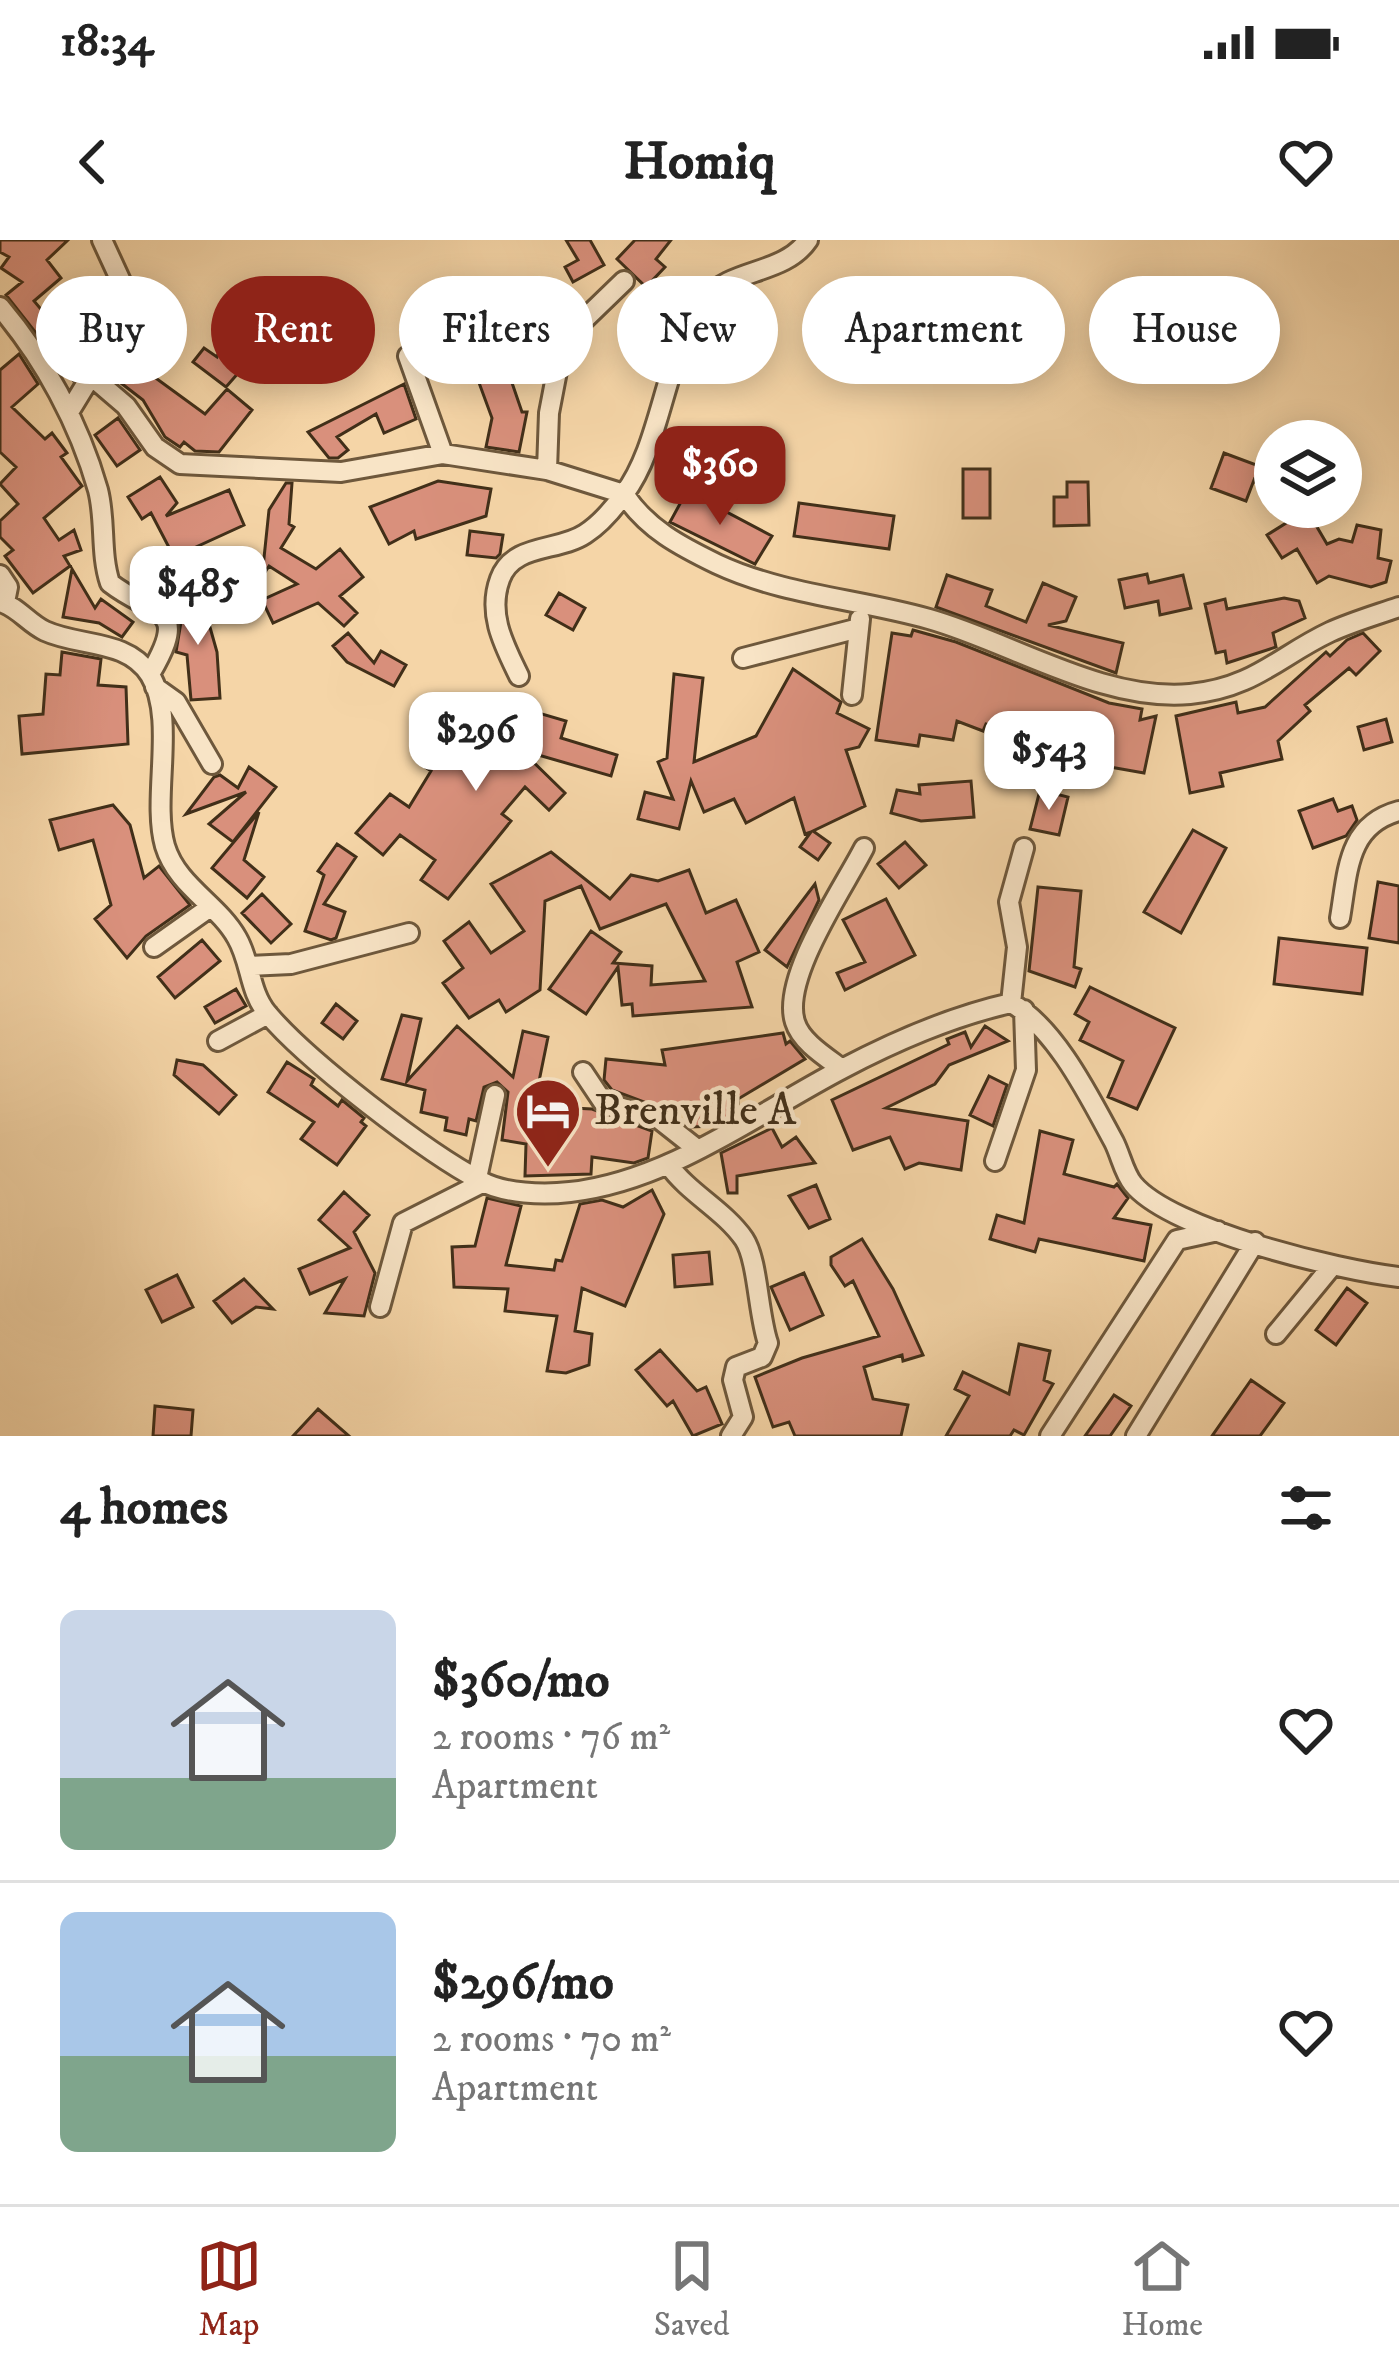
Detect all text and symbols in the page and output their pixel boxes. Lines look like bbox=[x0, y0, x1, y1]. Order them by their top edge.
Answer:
text: 18:34 bbox=[60, 14, 153, 70]
icon: back bbox=[60, 129, 126, 195]
text: Homiq bbox=[624, 129, 775, 196]
icon: heart bbox=[1273, 129, 1339, 195]
chip: Buy bbox=[36, 276, 187, 384]
chip: Rent bbox=[211, 276, 375, 384]
chip: Filters bbox=[399, 276, 593, 384]
chip: New bbox=[617, 276, 778, 384]
chip: Apartment bbox=[802, 276, 1065, 384]
chip: House bbox=[1089, 276, 1280, 384]
map controls bbox=[1254, 420, 1362, 528]
button: layers bbox=[1254, 420, 1362, 528]
pin: $360 bbox=[649, 426, 791, 528]
text: $360 bbox=[681, 440, 759, 489]
pin: $485 bbox=[127, 546, 269, 648]
text: $485 bbox=[157, 560, 239, 609]
pin: $296 bbox=[405, 692, 547, 794]
text: $296 bbox=[436, 706, 516, 755]
pin: $543 bbox=[978, 711, 1120, 813]
text: $543 bbox=[1011, 725, 1087, 774]
hotel icon: Brenville A bbox=[513, 1076, 583, 1170]
place label: Brenville A bbox=[594, 1083, 796, 1139]
icon: filters bbox=[1273, 1475, 1339, 1541]
text: 4 homes bbox=[60, 1476, 228, 1540]
text: $360/mo bbox=[432, 1649, 610, 1713]
icon: home bbox=[156, 1658, 300, 1802]
icon: heart bbox=[1273, 1697, 1339, 1763]
text: 2 rooms · 76 m² bbox=[432, 1713, 670, 1762]
text: Apartment bbox=[432, 1762, 598, 1811]
text: $296/mo bbox=[432, 1951, 614, 2015]
icon: home bbox=[156, 1960, 300, 2104]
icon: heart bbox=[1273, 1999, 1339, 2065]
text: 2 rooms · 70 m² bbox=[432, 2015, 671, 2064]
text: Apartment bbox=[432, 2064, 598, 2113]
tab: Map bbox=[196, 2233, 262, 2346]
tab: Saved bbox=[654, 2233, 730, 2346]
tab: Home bbox=[1121, 2233, 1203, 2346]

